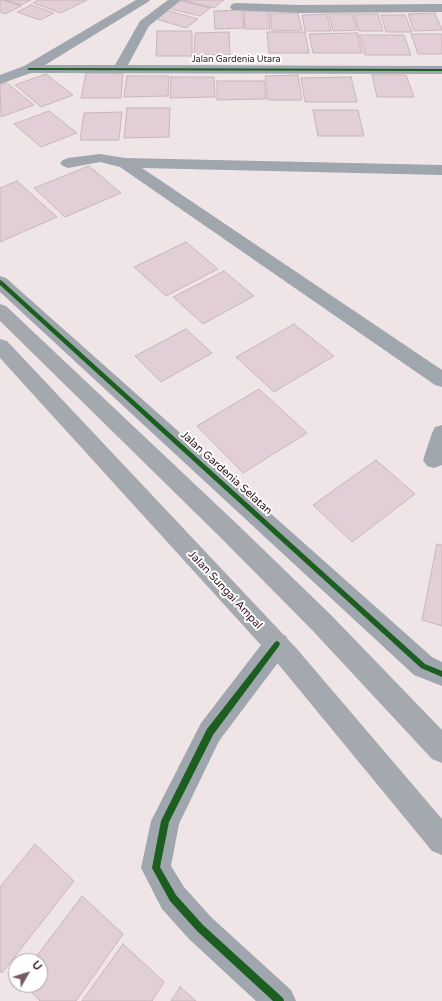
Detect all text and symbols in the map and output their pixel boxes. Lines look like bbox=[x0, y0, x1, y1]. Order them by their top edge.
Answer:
street label: Jalan Gardenia Utara bbox=[191, 55, 281, 65]
street label: Jalan Gardenia Selatan bbox=[177, 428, 275, 518]
street label: Jalan Sungai Ampal bbox=[185, 548, 265, 632]
north arrow bbox=[8, 953, 48, 993]
text: U bbox=[29, 958, 45, 973]

